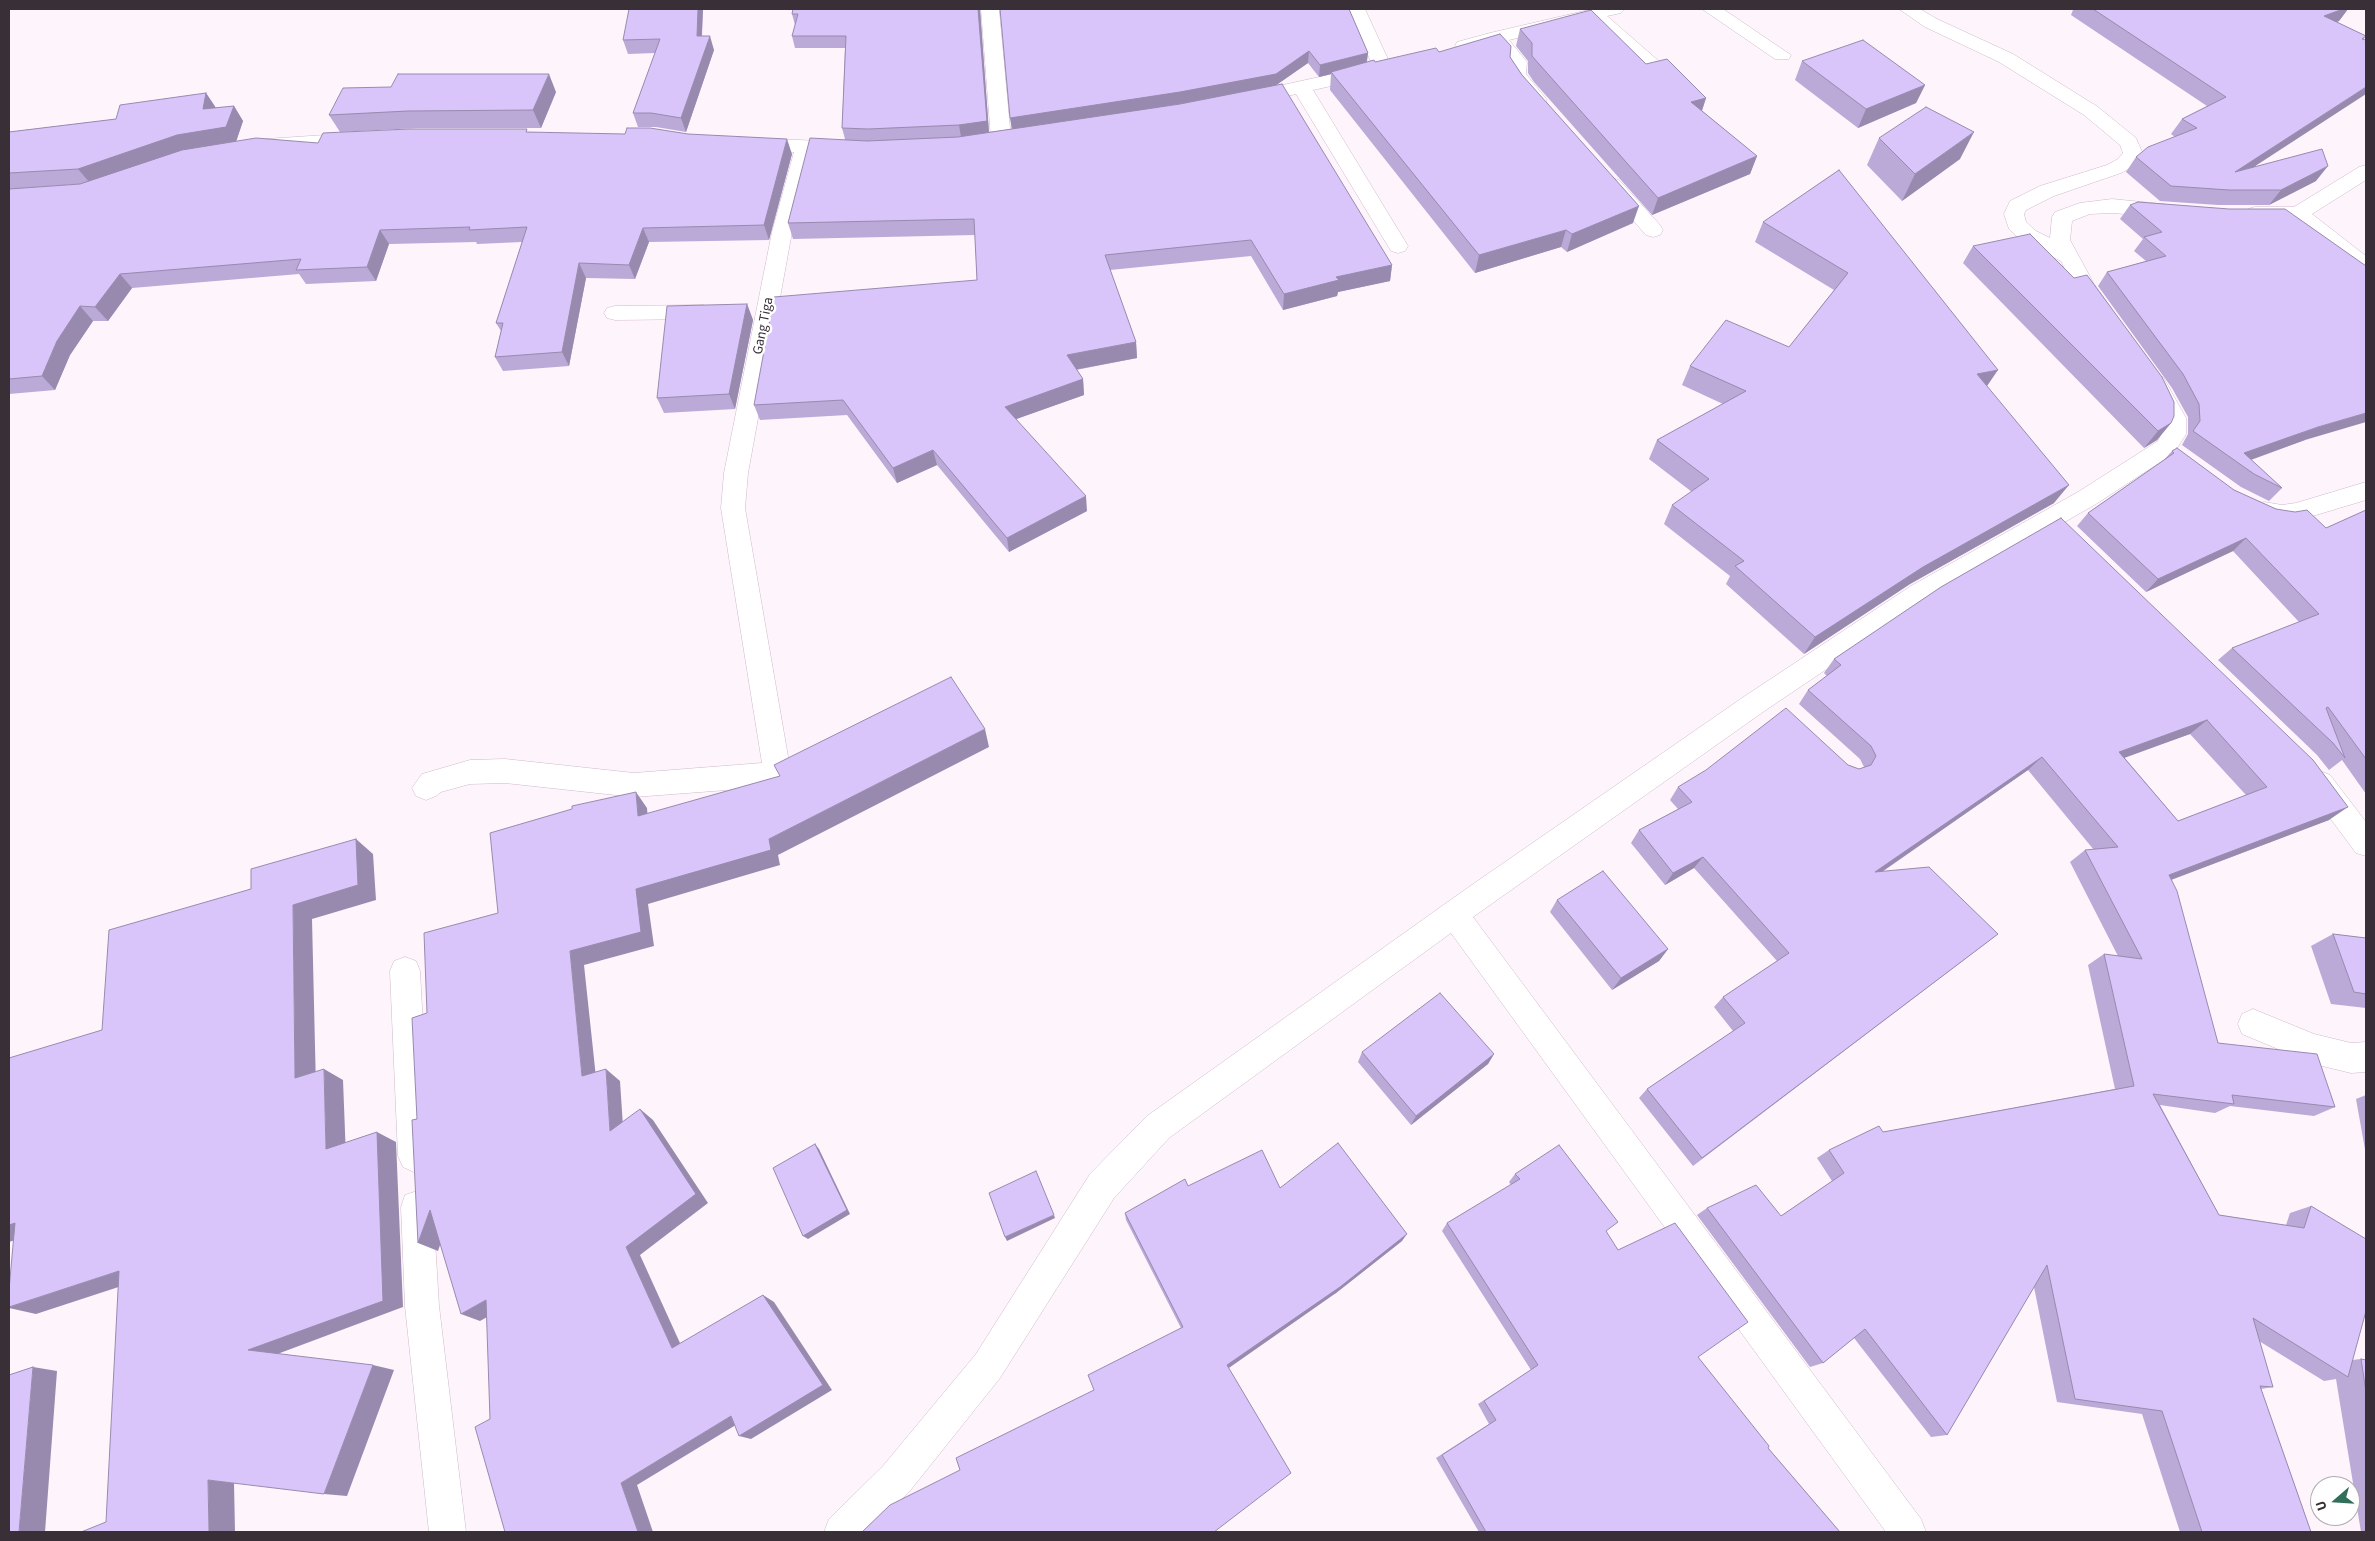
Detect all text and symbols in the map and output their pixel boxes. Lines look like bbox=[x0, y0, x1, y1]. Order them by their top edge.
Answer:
street label: Gang Tiga bbox=[750, 296, 778, 356]
north arrow bbox=[2310, 1476, 2360, 1526]
text: U bbox=[2311, 1498, 2333, 1513]

